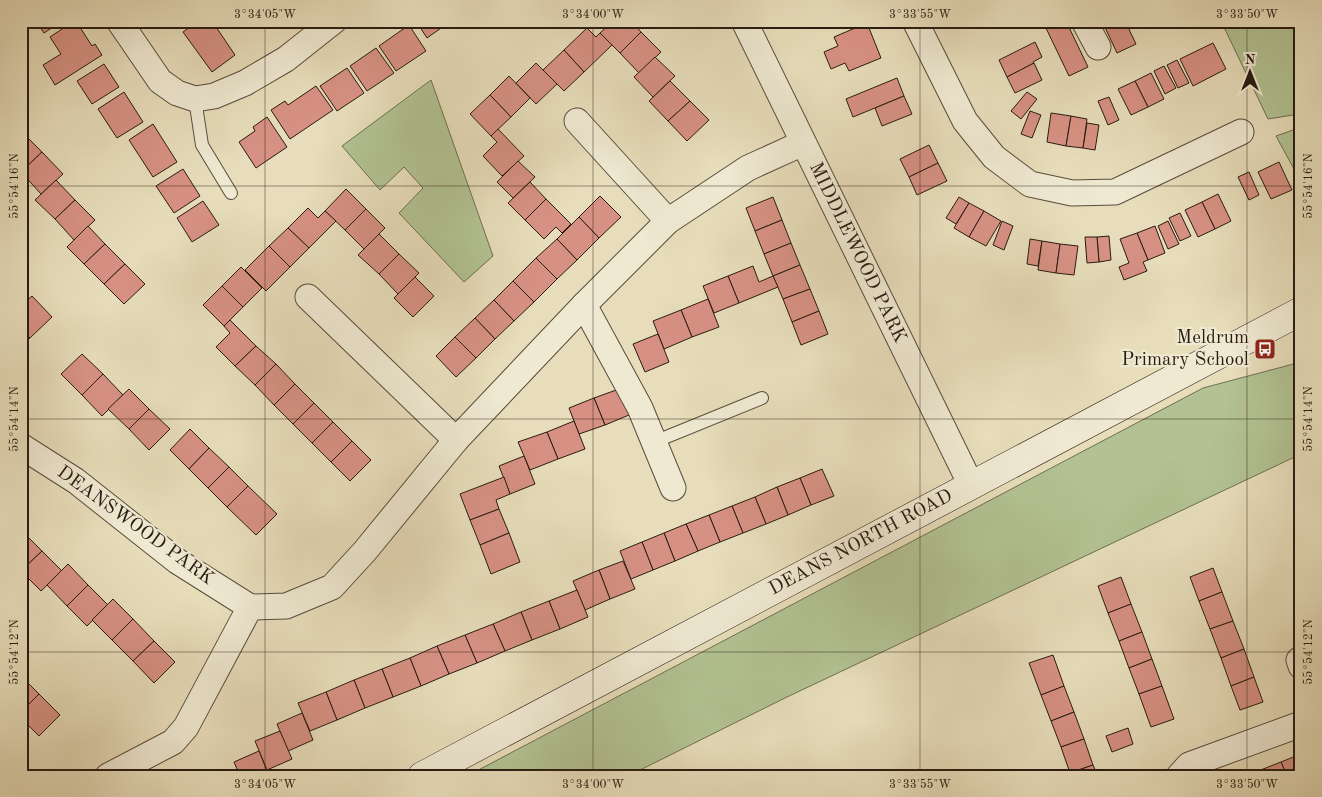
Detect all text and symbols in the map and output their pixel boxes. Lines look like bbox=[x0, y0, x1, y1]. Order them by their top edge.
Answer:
text: 3°34'05"W bbox=[234, 8, 296, 21]
text: 3°33'55"W bbox=[889, 8, 951, 21]
text: 3°33'50"W bbox=[1216, 8, 1278, 21]
text: 3°34'00"W bbox=[562, 9, 624, 21]
north arrow bbox=[1224, 48, 1274, 98]
text: N bbox=[1245, 53, 1256, 67]
text: 55°54'16"N bbox=[8, 153, 21, 219]
text: 55°54'16"N bbox=[1302, 153, 1315, 219]
street label: MIDDLEWOOD PARK bbox=[805, 160, 909, 346]
place label: Meldrum Primary School bbox=[1121, 329, 1249, 370]
bus stop icon: Meldrum Primary School bbox=[1253, 337, 1277, 361]
text: 55°54'14"N bbox=[8, 386, 21, 452]
text: 55°54'14"N bbox=[1302, 386, 1315, 452]
street label: DEANSWOOD PARK bbox=[53, 463, 217, 589]
street label: DEANS NORTH ROAD bbox=[766, 487, 956, 599]
text: 55°54'12"N bbox=[8, 619, 21, 685]
text: 55°54'12"N bbox=[1302, 619, 1315, 685]
text: 3°34'05"W bbox=[234, 778, 296, 791]
text: 3°33'55"W bbox=[889, 778, 951, 791]
text: 3°33'50"W bbox=[1216, 778, 1278, 791]
text: 3°34'00"W bbox=[562, 779, 624, 791]

